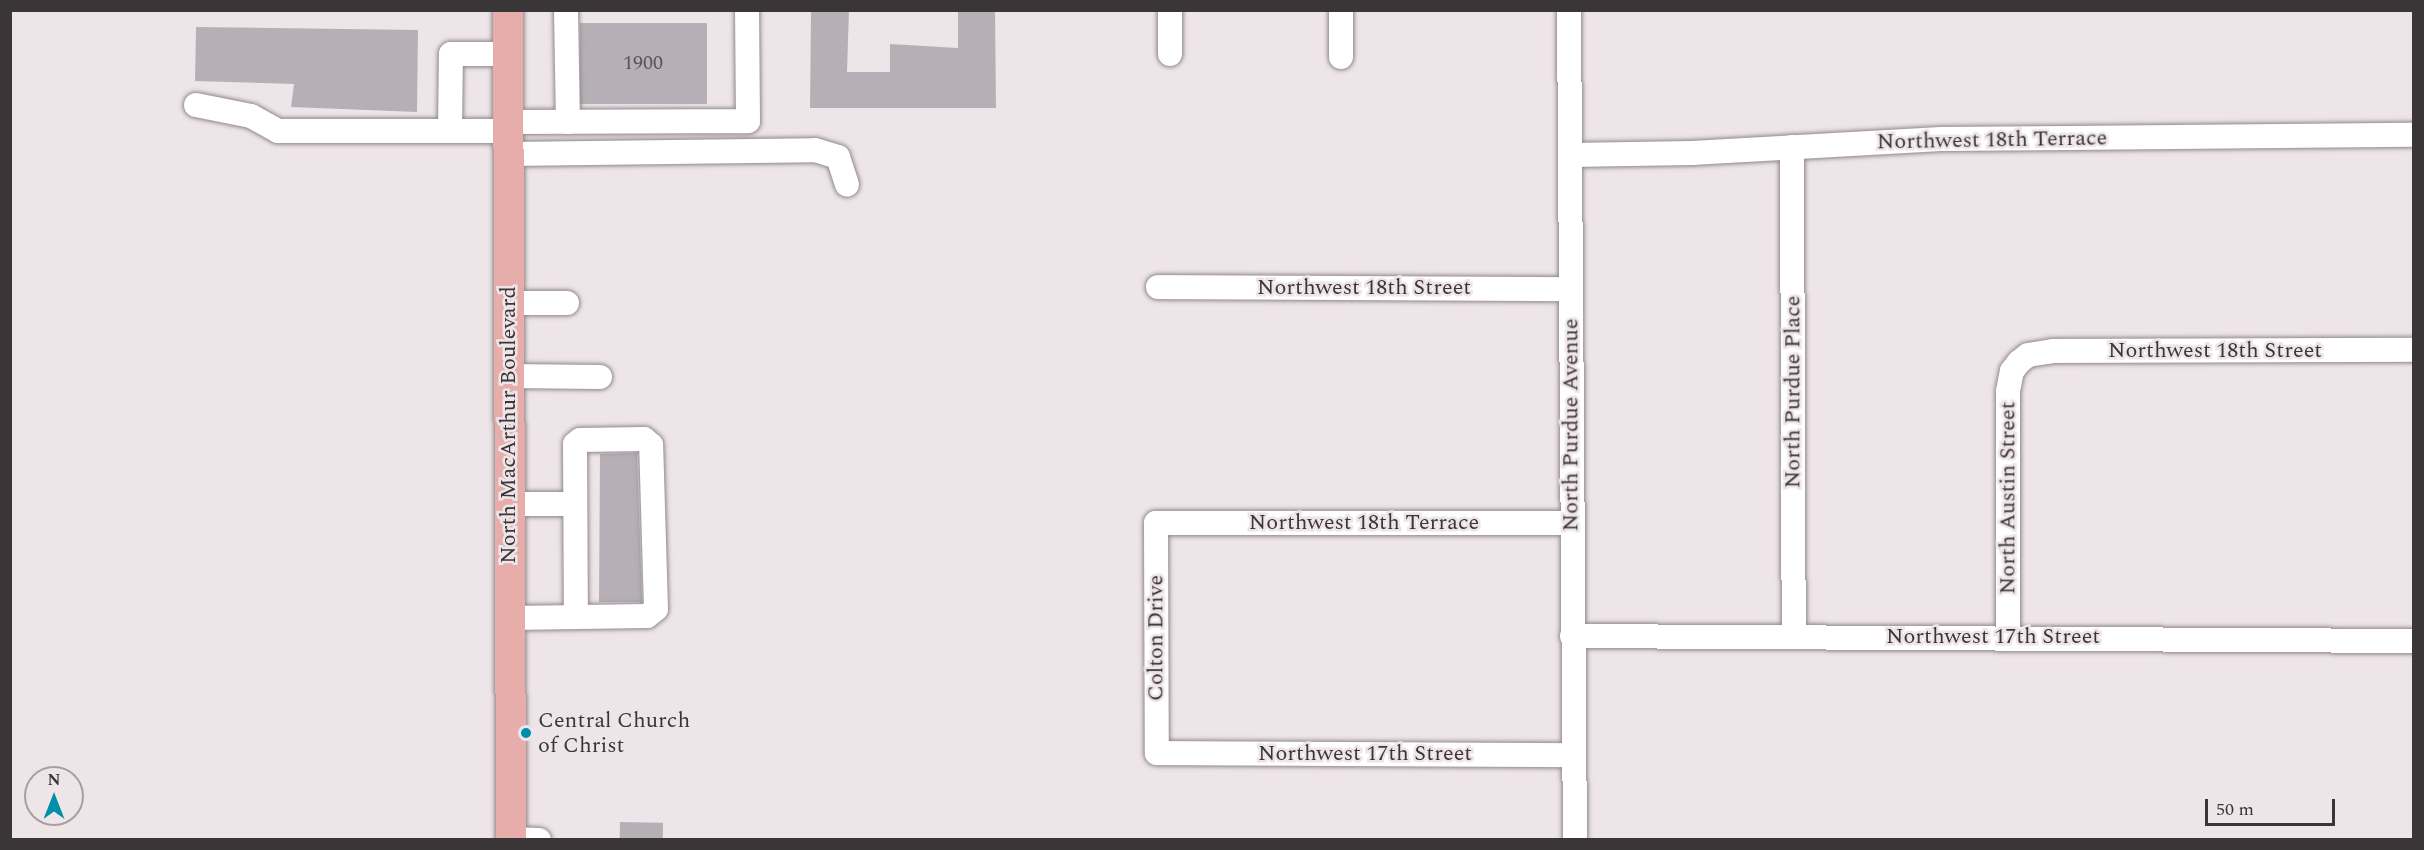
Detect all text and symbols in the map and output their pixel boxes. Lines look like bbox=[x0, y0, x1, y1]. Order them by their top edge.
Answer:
house number: 1900 bbox=[623, 51, 663, 75]
street label: Northwest 18th Terrace bbox=[1877, 125, 2107, 155]
street label: Northwest 18th Street bbox=[1257, 275, 1471, 301]
street label: North MacArthur Boulevard bbox=[496, 286, 522, 564]
street label: North Purdue Place bbox=[1780, 296, 1806, 488]
street label: North Purdue Avenue bbox=[1558, 319, 1584, 531]
street label: Northwest 18th Street bbox=[2108, 338, 2322, 364]
street label: North Austin Street bbox=[1995, 402, 2021, 594]
street label: Northwest 18th Terrace bbox=[1249, 510, 1479, 536]
street label: Colton Drive bbox=[1143, 575, 1169, 701]
street label: Northwest 17th Street bbox=[1886, 624, 2100, 650]
place label: Central Church of Christ bbox=[538, 707, 690, 758]
marker: Central Church of Christ bbox=[519, 726, 533, 740]
street label: Northwest 17th Street bbox=[1258, 741, 1472, 767]
north arrow bbox=[24, 766, 84, 826]
text: N bbox=[47, 768, 61, 792]
scale bar bbox=[2208, 787, 2338, 825]
text: 50 m bbox=[2216, 796, 2254, 823]

